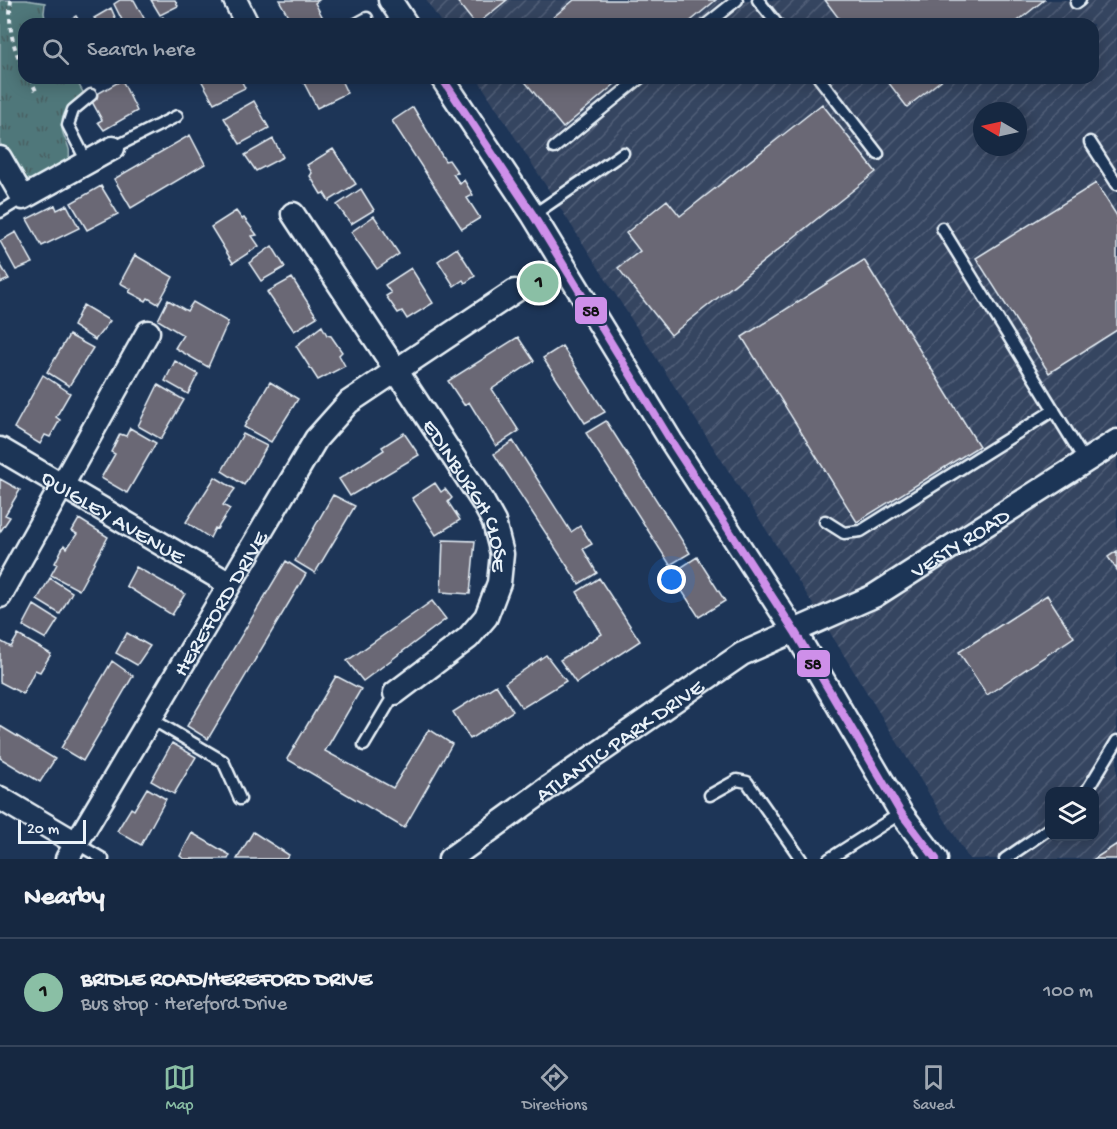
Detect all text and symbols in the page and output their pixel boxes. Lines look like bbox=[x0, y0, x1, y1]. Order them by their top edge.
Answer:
search box bbox=[18, 18, 1099, 84]
icon: search bbox=[39, 35, 72, 68]
text: Search here bbox=[87, 38, 195, 64]
north arrow bbox=[973, 102, 1027, 156]
pin: 1 bbox=[520, 260, 558, 306]
line badge: 58 bbox=[574, 296, 608, 325]
text: 58 bbox=[582, 304, 600, 323]
street label: EDINBURGH CLOSE bbox=[415, 415, 512, 574]
street label: QUIGLEY AVENUE bbox=[35, 467, 190, 573]
street label: VESTY ROAD bbox=[906, 504, 1016, 587]
street label: HEREFORD DRIVE bbox=[169, 526, 276, 682]
your location bbox=[657, 565, 686, 594]
line badge: 58 bbox=[796, 649, 831, 678]
text: 58 bbox=[804, 657, 822, 676]
street label: ATLANTIC PARK DRIVE bbox=[532, 674, 711, 810]
map controls bbox=[1045, 787, 1099, 841]
button: layers bbox=[1045, 787, 1099, 841]
scale bar bbox=[18, 817, 86, 844]
text: 20 m bbox=[27, 821, 59, 840]
text: Nearby bbox=[24, 883, 105, 914]
text: BRIDLE ROAD/HEREFORD DRIVE bbox=[81, 968, 372, 994]
text: 1 bbox=[39, 981, 48, 1004]
text: 100 m bbox=[1043, 981, 1093, 1004]
text: Bus stop · Hereford Drive bbox=[81, 994, 287, 1017]
tab: Map bbox=[163, 1061, 196, 1116]
tab: Directions bbox=[522, 1061, 587, 1116]
tab: Saved bbox=[913, 1061, 954, 1116]

